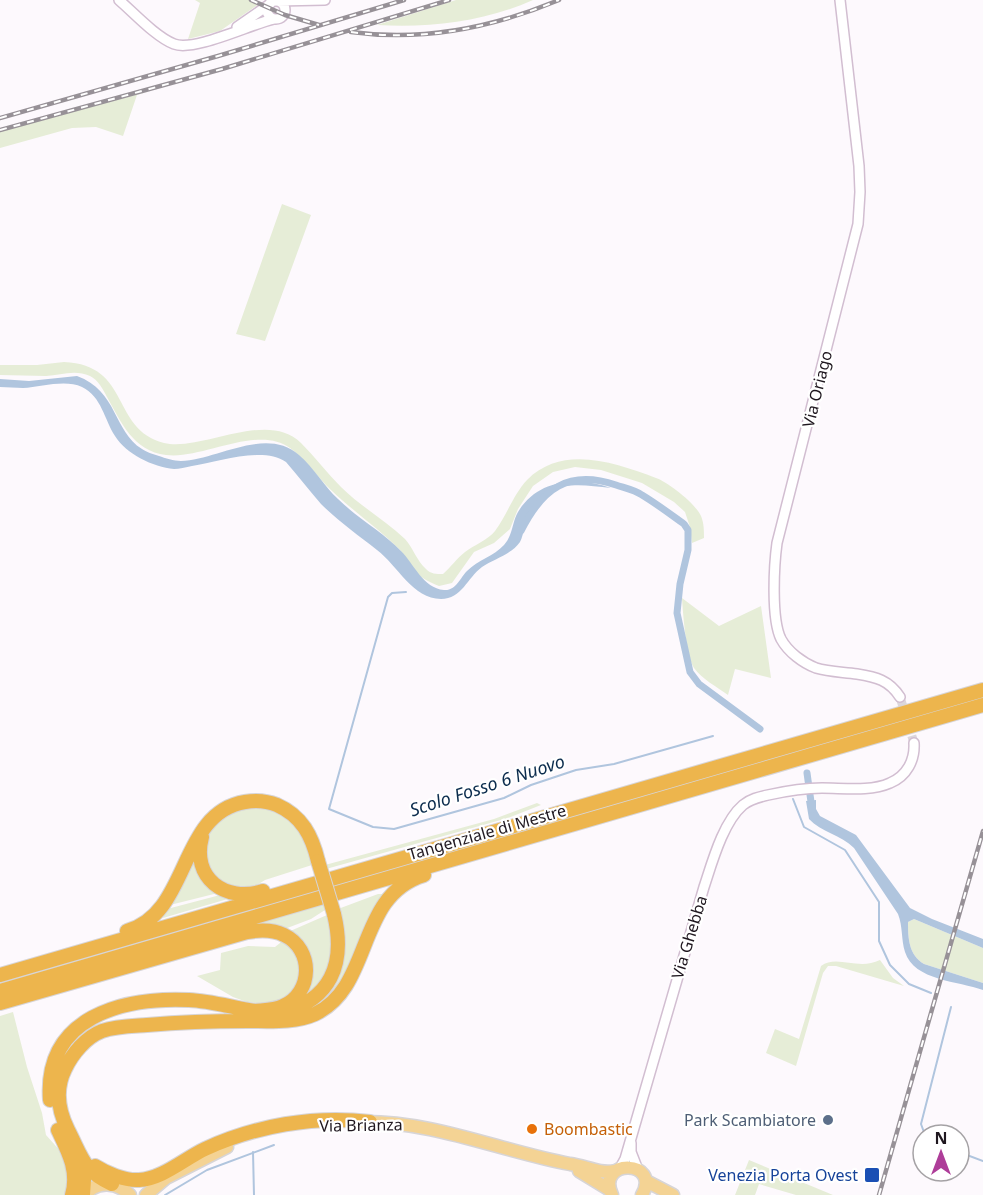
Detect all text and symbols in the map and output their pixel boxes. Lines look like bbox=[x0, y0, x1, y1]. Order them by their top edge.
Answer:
street label: Via Oriago bbox=[797, 348, 837, 430]
water label: Scolo Fosso 6 Nuovo bbox=[406, 749, 568, 821]
street label: Tangenziale di Mestre bbox=[405, 799, 569, 865]
street label: Via Ghebba bbox=[666, 893, 712, 981]
place label: Park Scambiatore bbox=[684, 1109, 816, 1131]
street label: Via Brianza bbox=[319, 1113, 403, 1137]
marker: Park Scambiatore bbox=[821, 1113, 835, 1127]
place label: Boombastic bbox=[544, 1118, 633, 1140]
marker: Boombastic bbox=[525, 1122, 539, 1136]
north arrow bbox=[911, 1123, 971, 1183]
text: N bbox=[934, 1127, 948, 1149]
place label: Venezia Porta Ovest bbox=[708, 1164, 858, 1186]
marker: Venezia Porta Ovest bbox=[863, 1166, 881, 1184]

